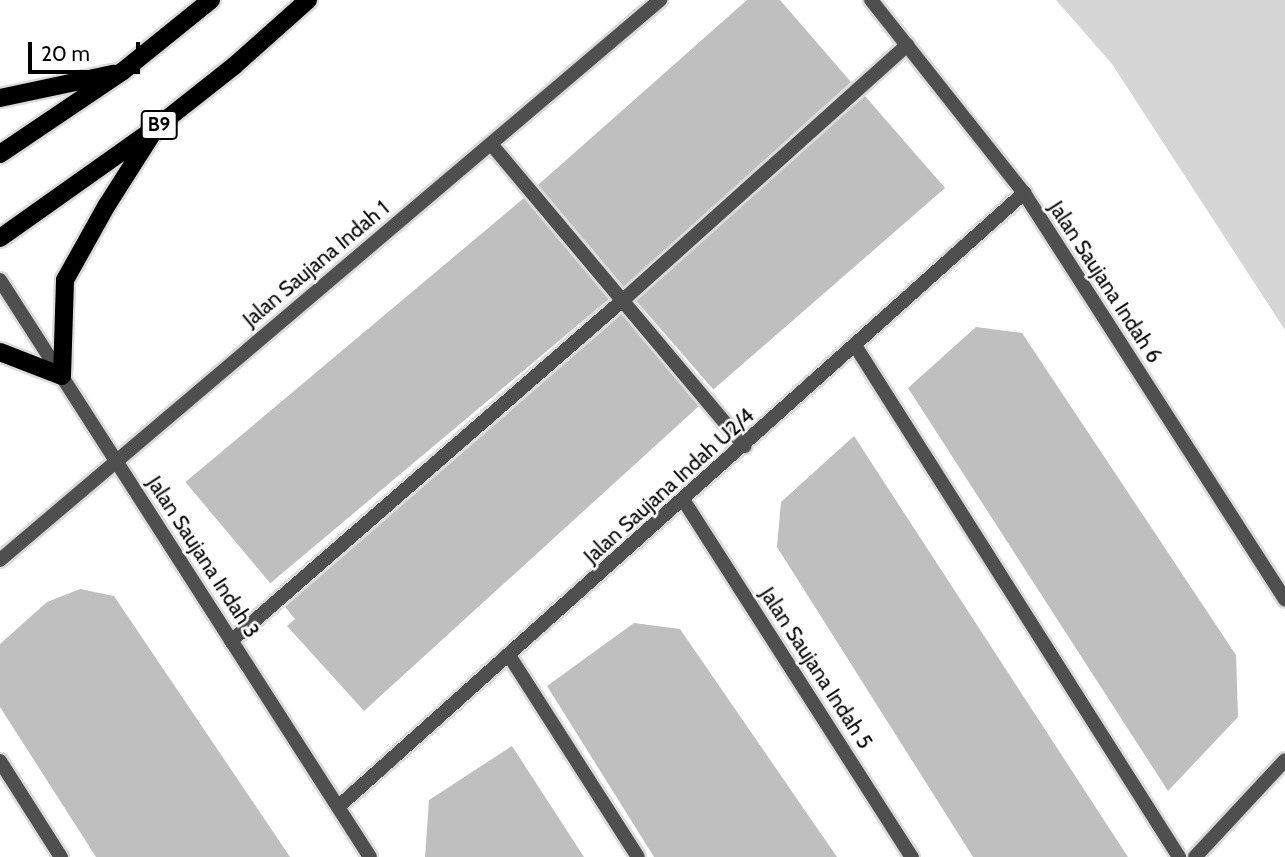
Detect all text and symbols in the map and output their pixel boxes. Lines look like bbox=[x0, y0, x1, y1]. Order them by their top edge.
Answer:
scale bar bbox=[32, 28, 144, 72]
text: 20 m bbox=[41, 41, 90, 66]
road number: B9 bbox=[140, 110, 178, 140]
street label: Jalan Saujana Indah 1 bbox=[238, 196, 394, 332]
street label: Jalan Saujana Indah 6 bbox=[1043, 196, 1167, 368]
street label: Jalan Saujana Indah U2/4 bbox=[579, 403, 759, 569]
street label: Jalan Saujana Indah 3 bbox=[141, 472, 265, 642]
street label: Jalan Saujana Indah 5 bbox=[754, 583, 878, 753]

